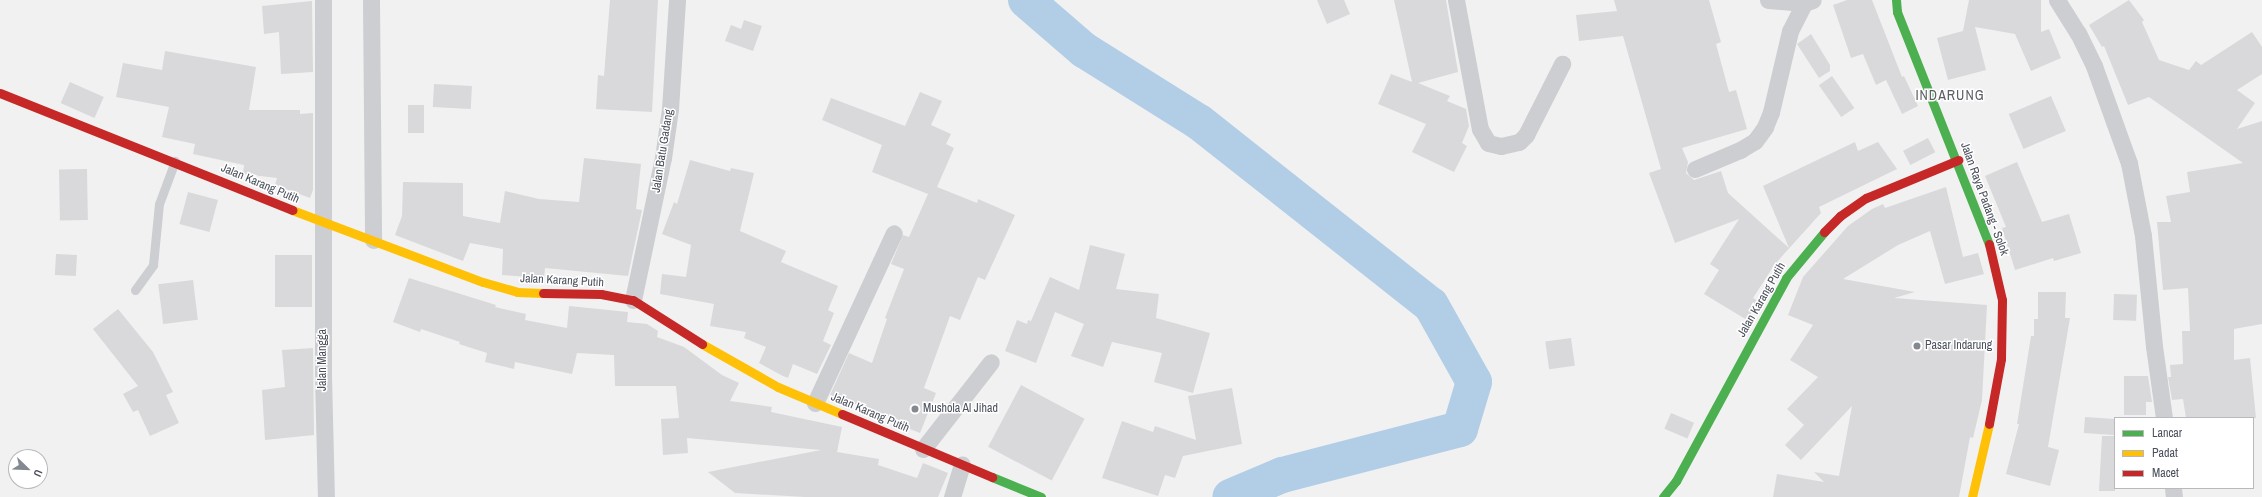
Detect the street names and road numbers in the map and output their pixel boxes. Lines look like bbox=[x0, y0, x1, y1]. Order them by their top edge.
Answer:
street label: Jalan Batu Gadang bbox=[649, 108, 677, 194]
street label: Jalan Raya Padang - Solok bbox=[1957, 141, 2011, 257]
street label: Jalan Karang Putih bbox=[219, 161, 301, 207]
street label: Jalan Karang Putih bbox=[1735, 260, 1789, 340]
street label: Jalan Karang Putih bbox=[520, 272, 604, 290]
street label: Jalan Mangga bbox=[316, 329, 330, 391]
street label: Jalan Karang Putih bbox=[829, 390, 911, 436]

